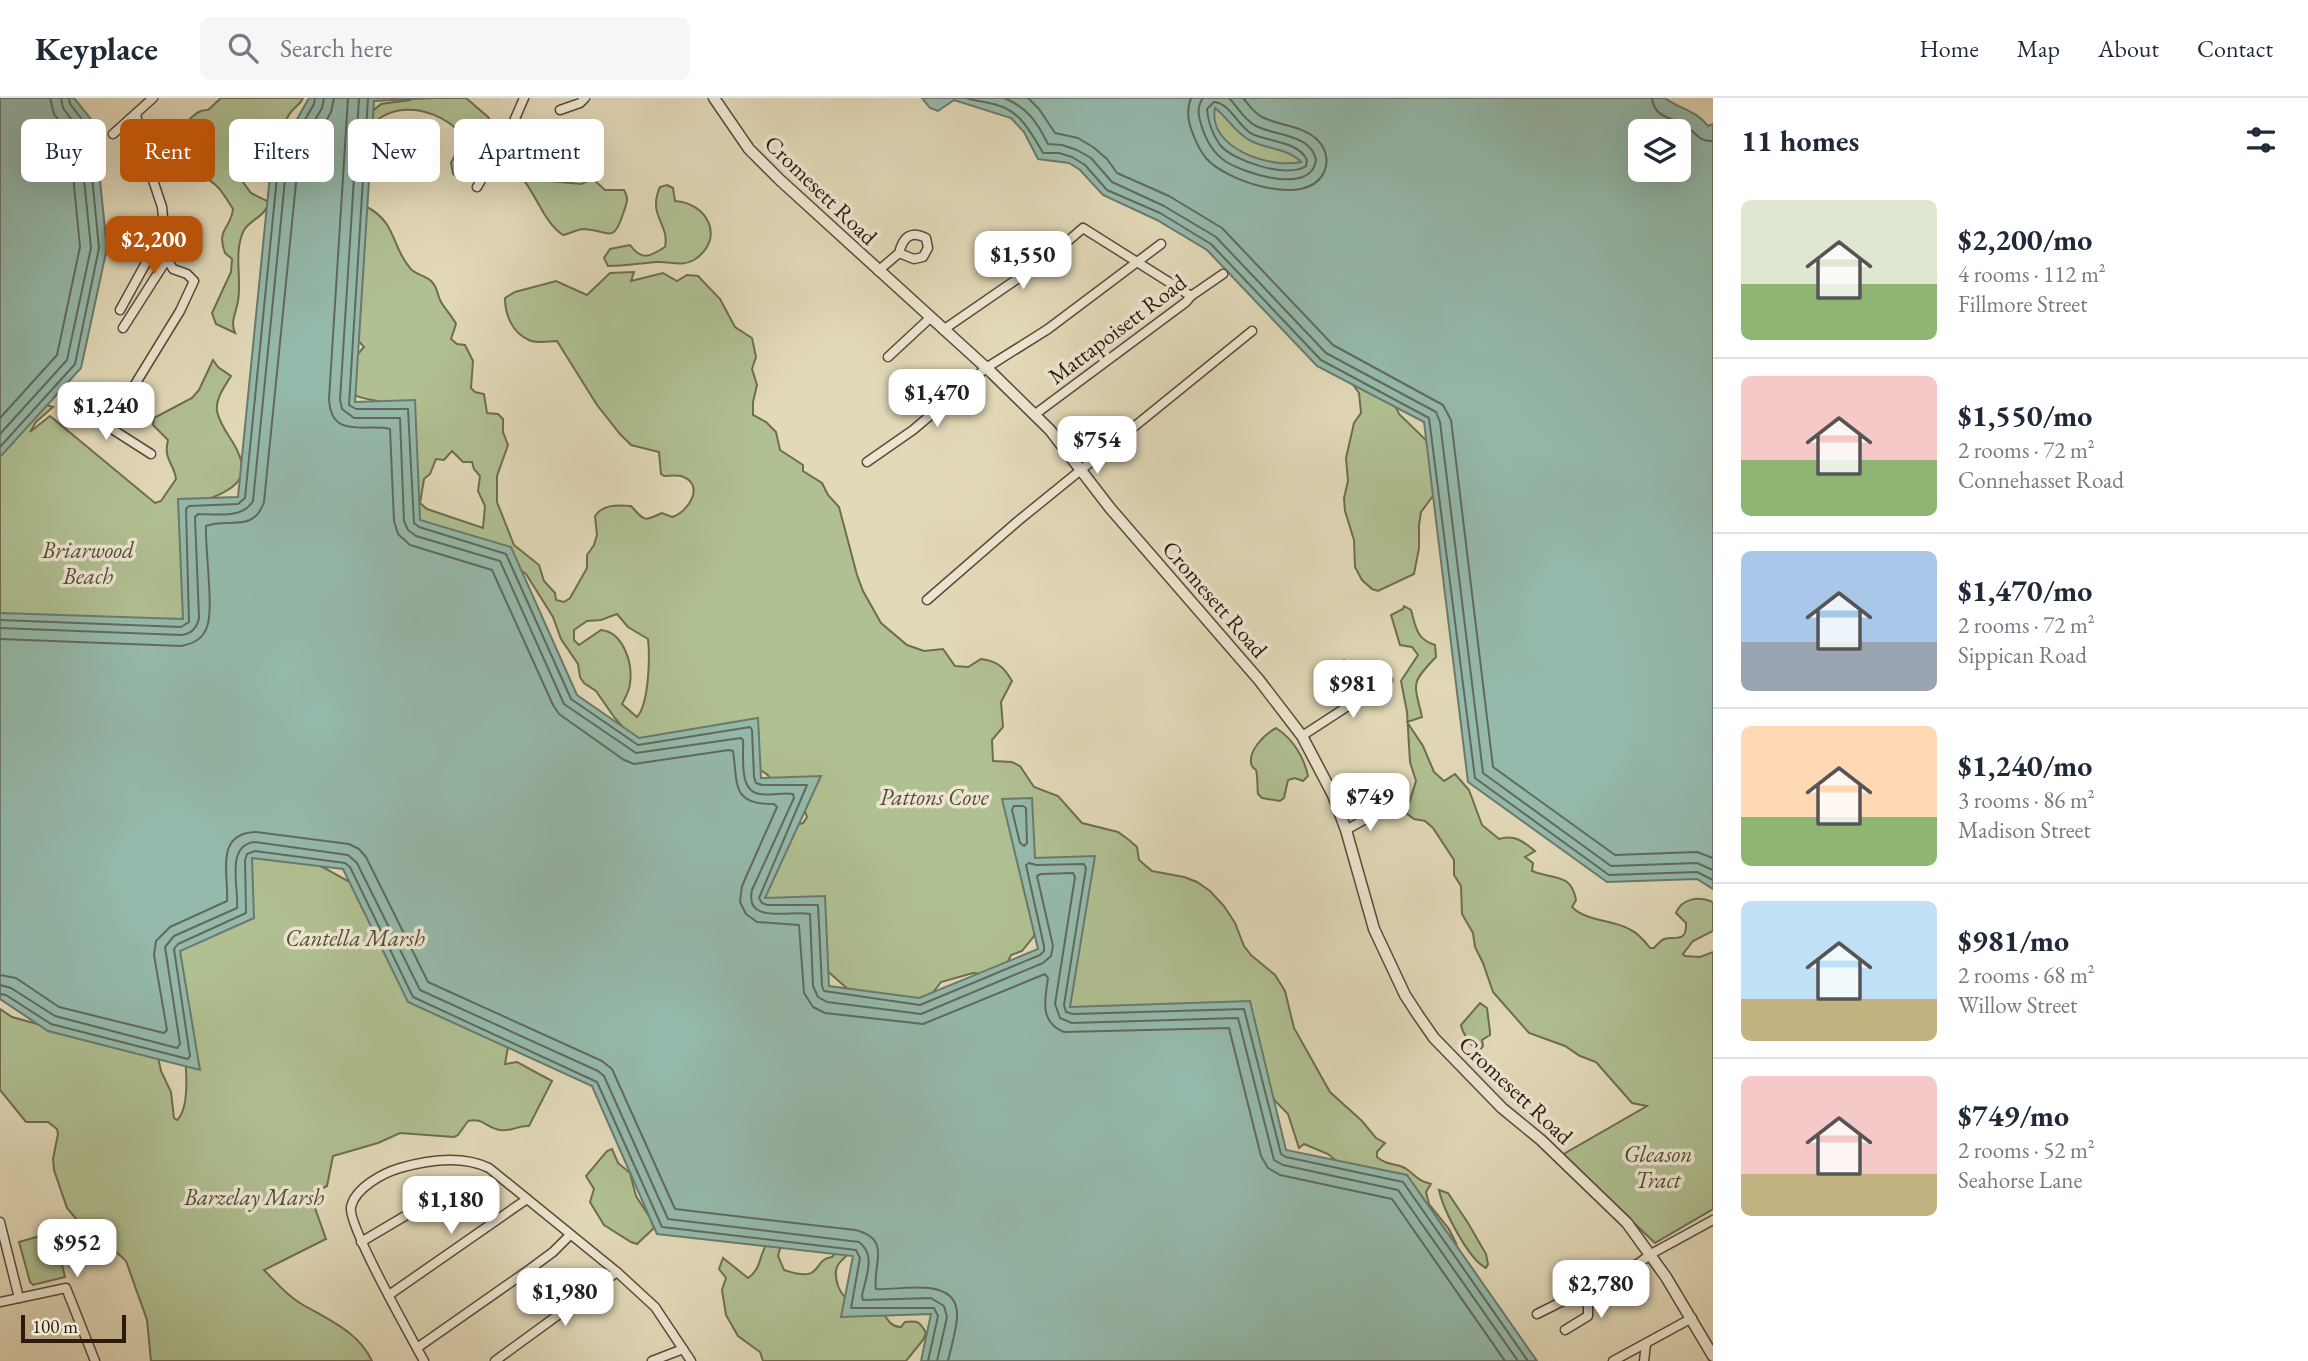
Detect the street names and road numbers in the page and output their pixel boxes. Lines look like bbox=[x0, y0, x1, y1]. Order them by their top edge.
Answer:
street label: Cromesett Road bbox=[758, 129, 884, 252]
street label: Mattapoisett Road bbox=[1042, 267, 1192, 391]
street label: Cromesett Road bbox=[1156, 534, 1274, 664]
street label: Cromesett Road bbox=[1452, 1029, 1580, 1151]

